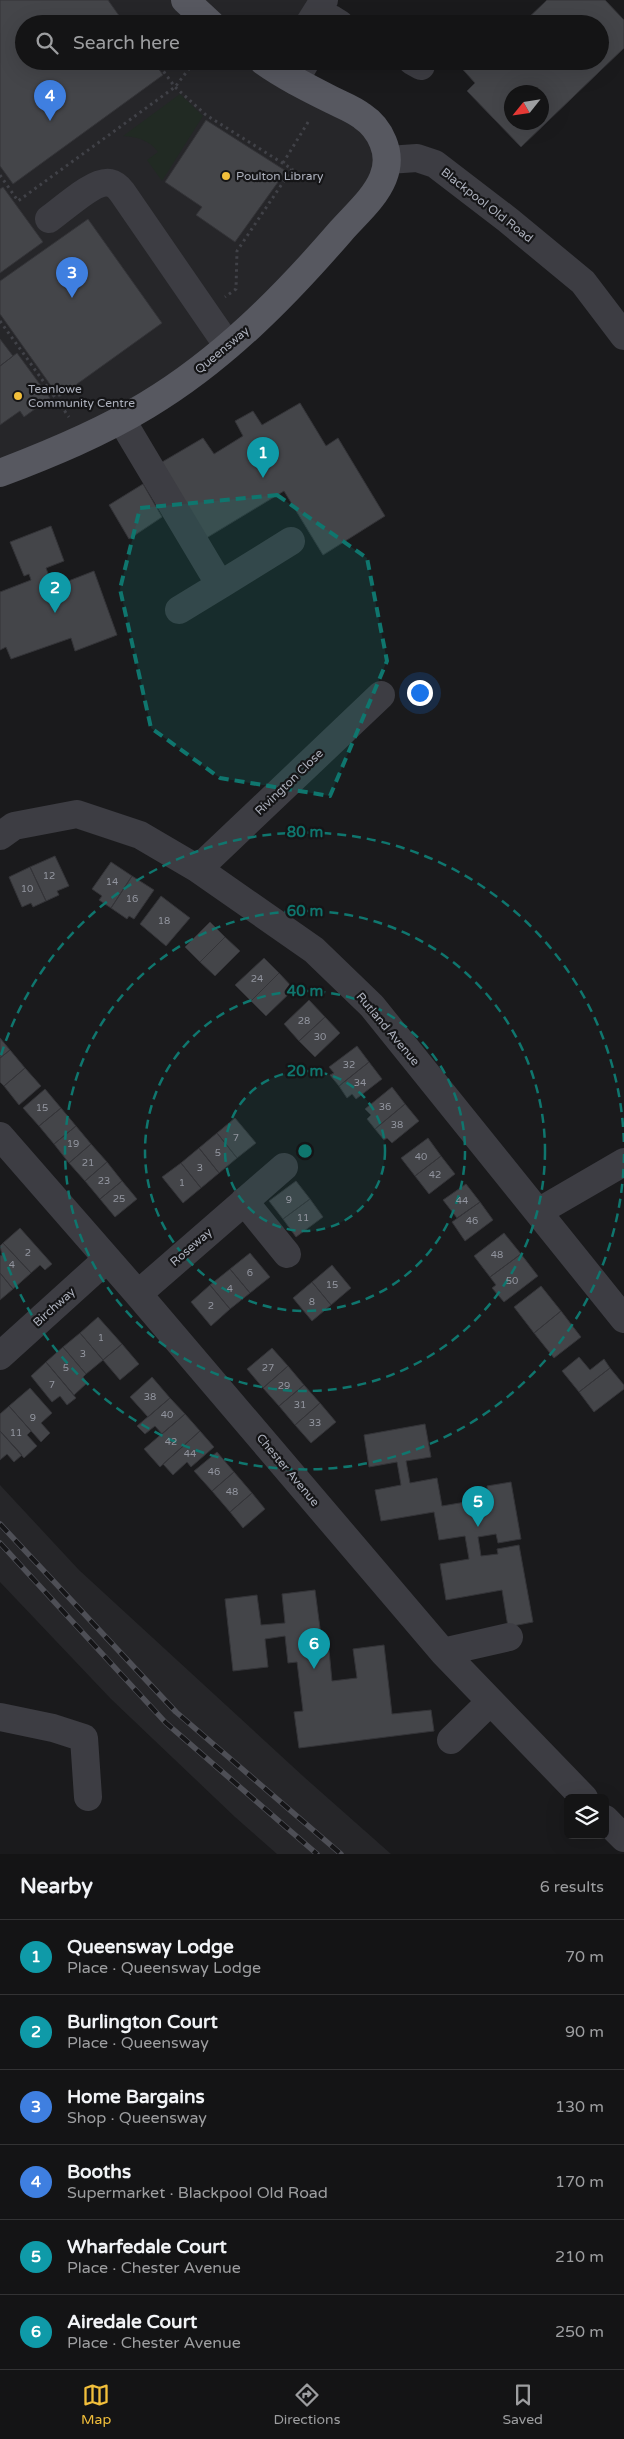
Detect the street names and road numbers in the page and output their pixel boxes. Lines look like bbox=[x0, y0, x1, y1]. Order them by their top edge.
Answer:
street label: Blackpool Old Road bbox=[438, 165, 536, 245]
street label: Queensway bbox=[192, 323, 252, 377]
street label: Rivington Close bbox=[252, 746, 326, 818]
street label: Rutland Avenue bbox=[353, 990, 423, 1069]
street label: Roseway bbox=[167, 1225, 215, 1269]
street label: Birchway bbox=[30, 1284, 78, 1330]
street label: Chester Avenue bbox=[254, 1431, 322, 1509]

